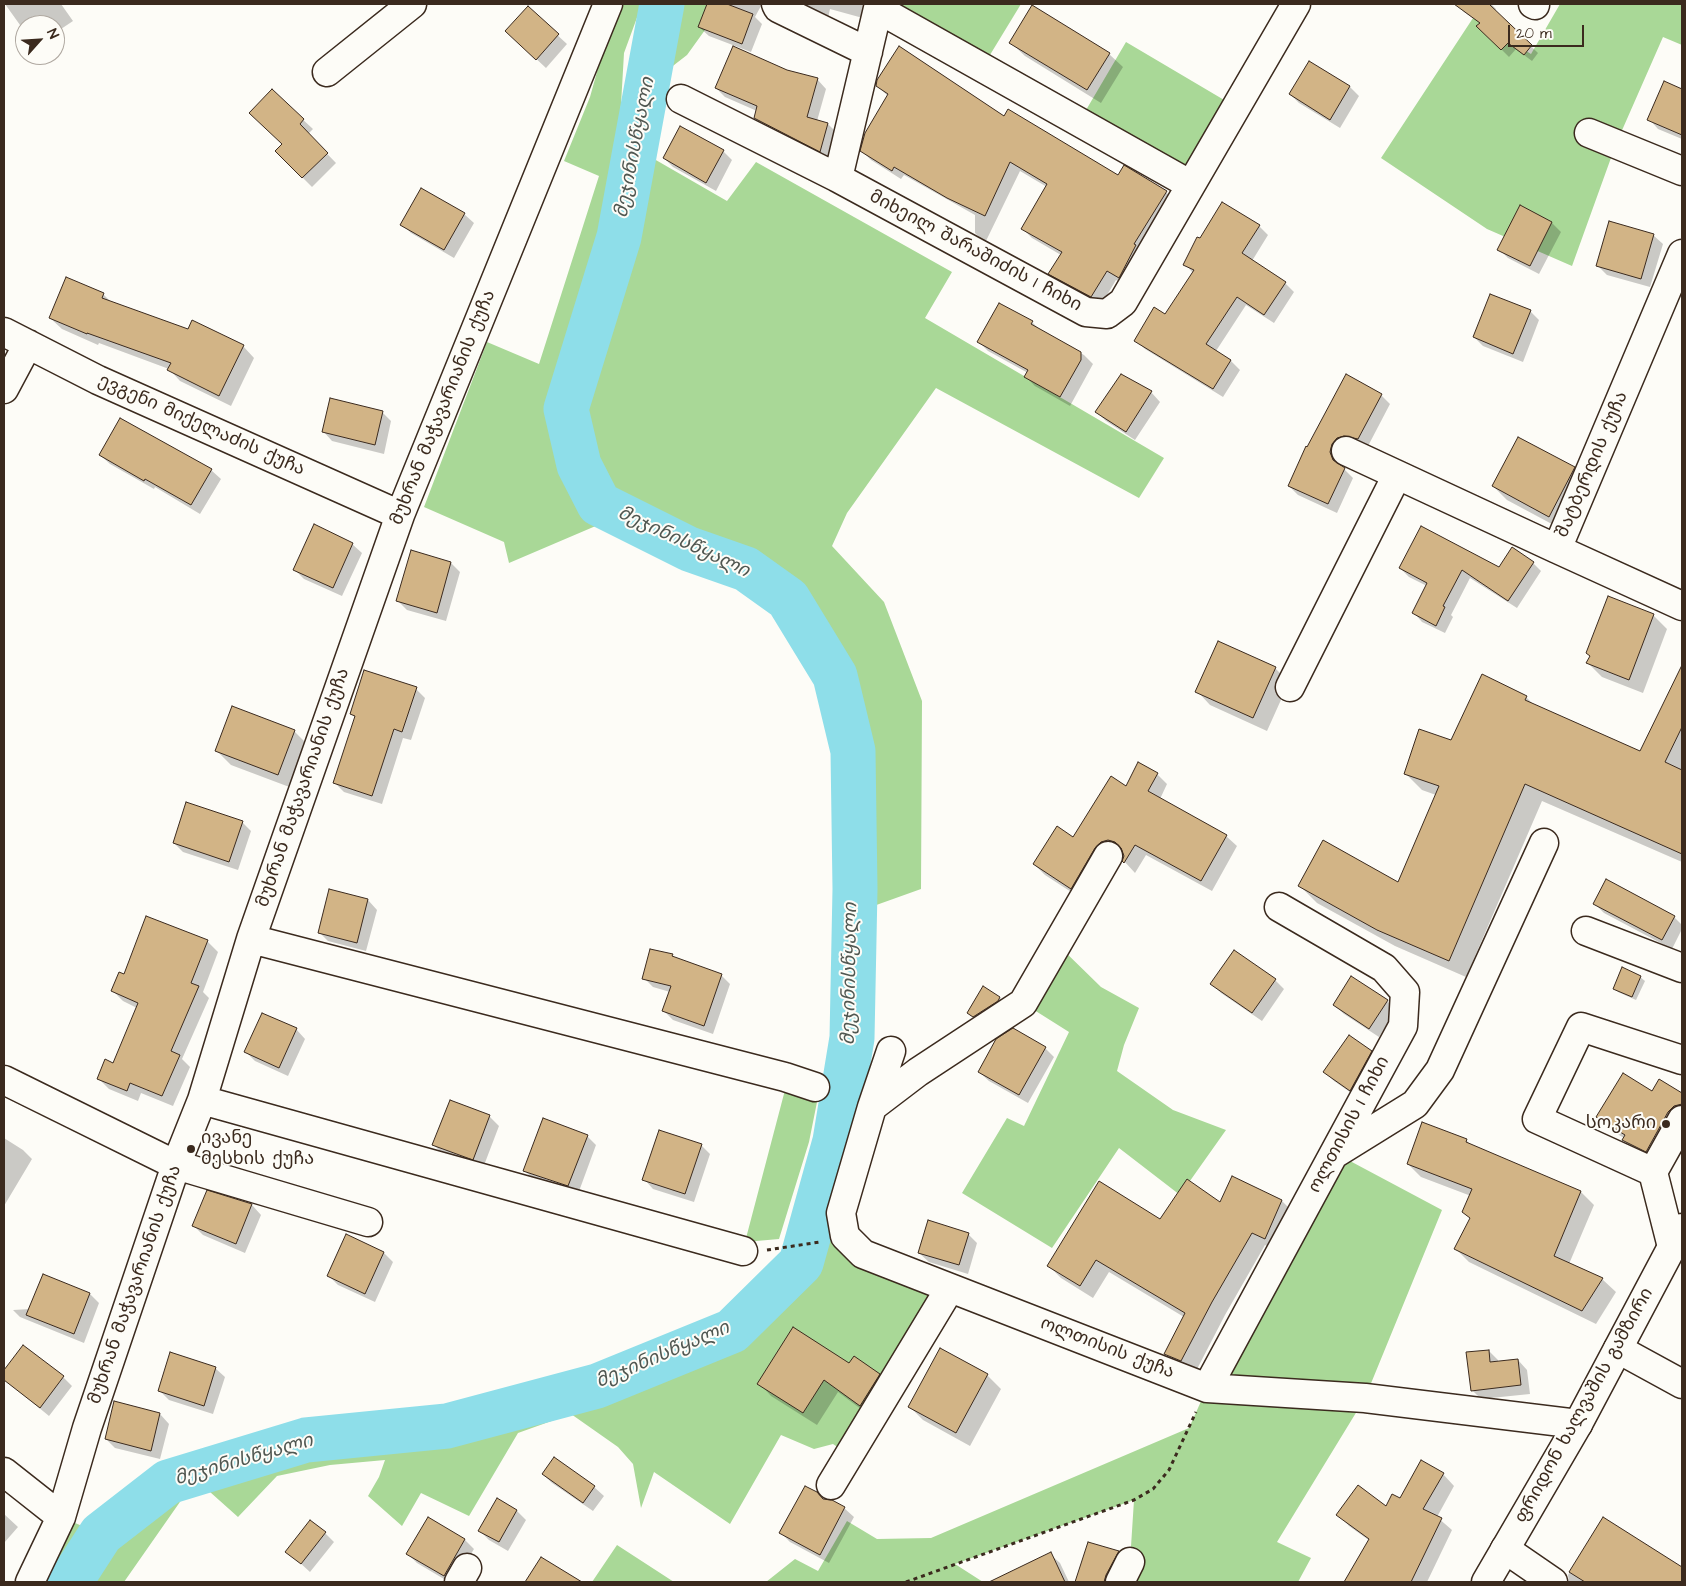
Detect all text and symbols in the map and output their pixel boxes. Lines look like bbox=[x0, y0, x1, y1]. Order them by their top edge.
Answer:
north arrow bbox=[15, 15, 65, 65]
scale bar bbox=[1511, 15, 1587, 47]
text: 20 m bbox=[1516, 23, 1552, 44]
text: N bbox=[42, 26, 63, 42]
water label: მეჯინისწყალი bbox=[611, 76, 661, 220]
street label: მიხეილ შარაშიძის I ჩიხი bbox=[865, 187, 1085, 317]
street label: მუხრან მაჭავარიანის ქუჩა bbox=[387, 287, 501, 529]
street label: ევგენი მიქელაძის ქუჩა bbox=[94, 371, 308, 481]
street label: შატბერდის ქუჩა bbox=[1552, 389, 1634, 541]
water label: მეჯინისწყალი bbox=[614, 503, 752, 583]
street label: მუხრან მაჭავარიანის ქუჩა bbox=[253, 666, 355, 910]
water label: მეჯინისწყალი bbox=[838, 902, 864, 1046]
street label: ოლთისის I ჩიხი bbox=[1305, 1053, 1395, 1197]
place label: სოკარი bbox=[1586, 1113, 1656, 1135]
marker: სოკარი bbox=[1660, 1118, 1672, 1130]
place label: ივანე მესხის ქუჩა bbox=[201, 1128, 314, 1170]
marker: ივანე მესხის ქუჩა bbox=[185, 1143, 197, 1155]
street label: მუხრან მაჭავარიანის ქუჩა bbox=[85, 1163, 187, 1407]
street label: ფრიდონ ხალვაშის გამზირი bbox=[1511, 1285, 1659, 1527]
street label: ოლთისის ქუჩა bbox=[1037, 1314, 1177, 1384]
water label: მეჯინისწყალი bbox=[593, 1318, 733, 1394]
water label: მეჯინისწყალი bbox=[172, 1430, 316, 1492]

